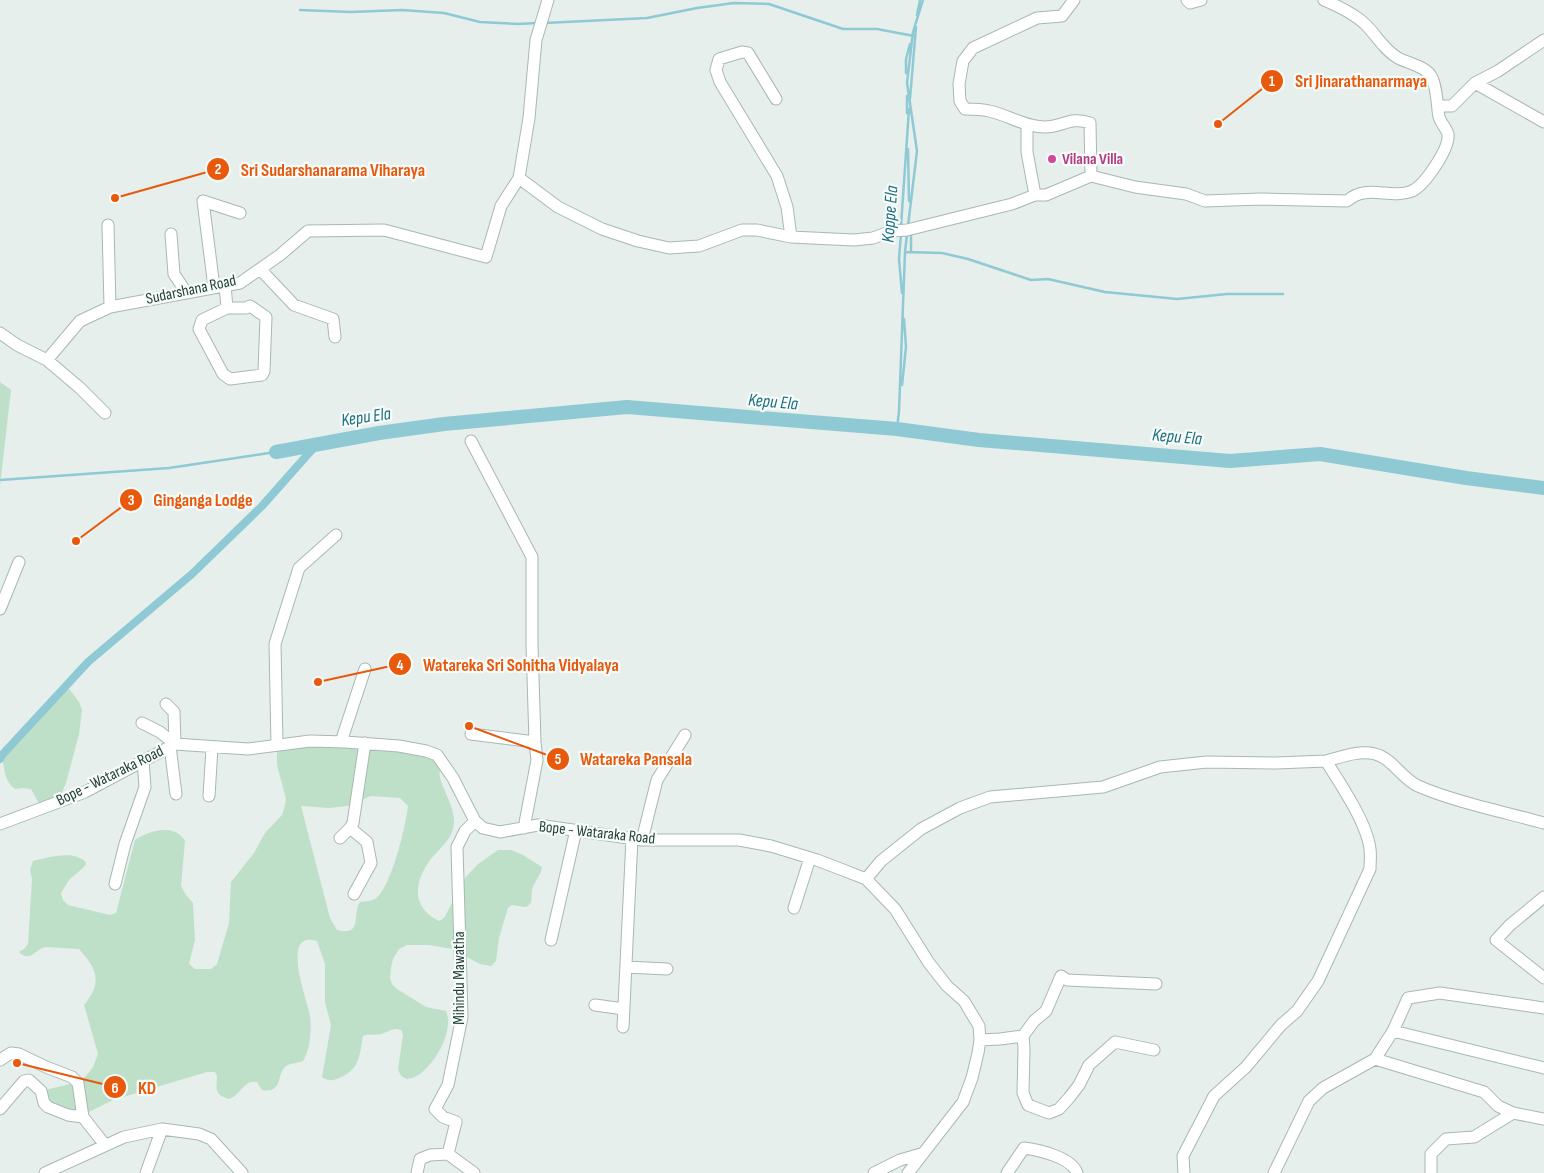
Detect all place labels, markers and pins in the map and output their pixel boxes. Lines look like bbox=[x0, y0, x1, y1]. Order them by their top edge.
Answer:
callout: Sri Jinarathanarmaya bbox=[1260, 64, 1437, 97]
place label: Vilana Villa bbox=[1062, 150, 1123, 169]
callout: Sri Sudarshanarama Viharaya bbox=[206, 153, 435, 186]
marker: Vilana Villa bbox=[1046, 153, 1058, 165]
callout: Ginganga Lodge bbox=[118, 483, 262, 516]
callout: Watareka Sri Sohitha Vidyalaya bbox=[388, 648, 629, 681]
callout: Watareka Pansala bbox=[545, 743, 702, 776]
callout: KD bbox=[103, 1071, 166, 1104]

